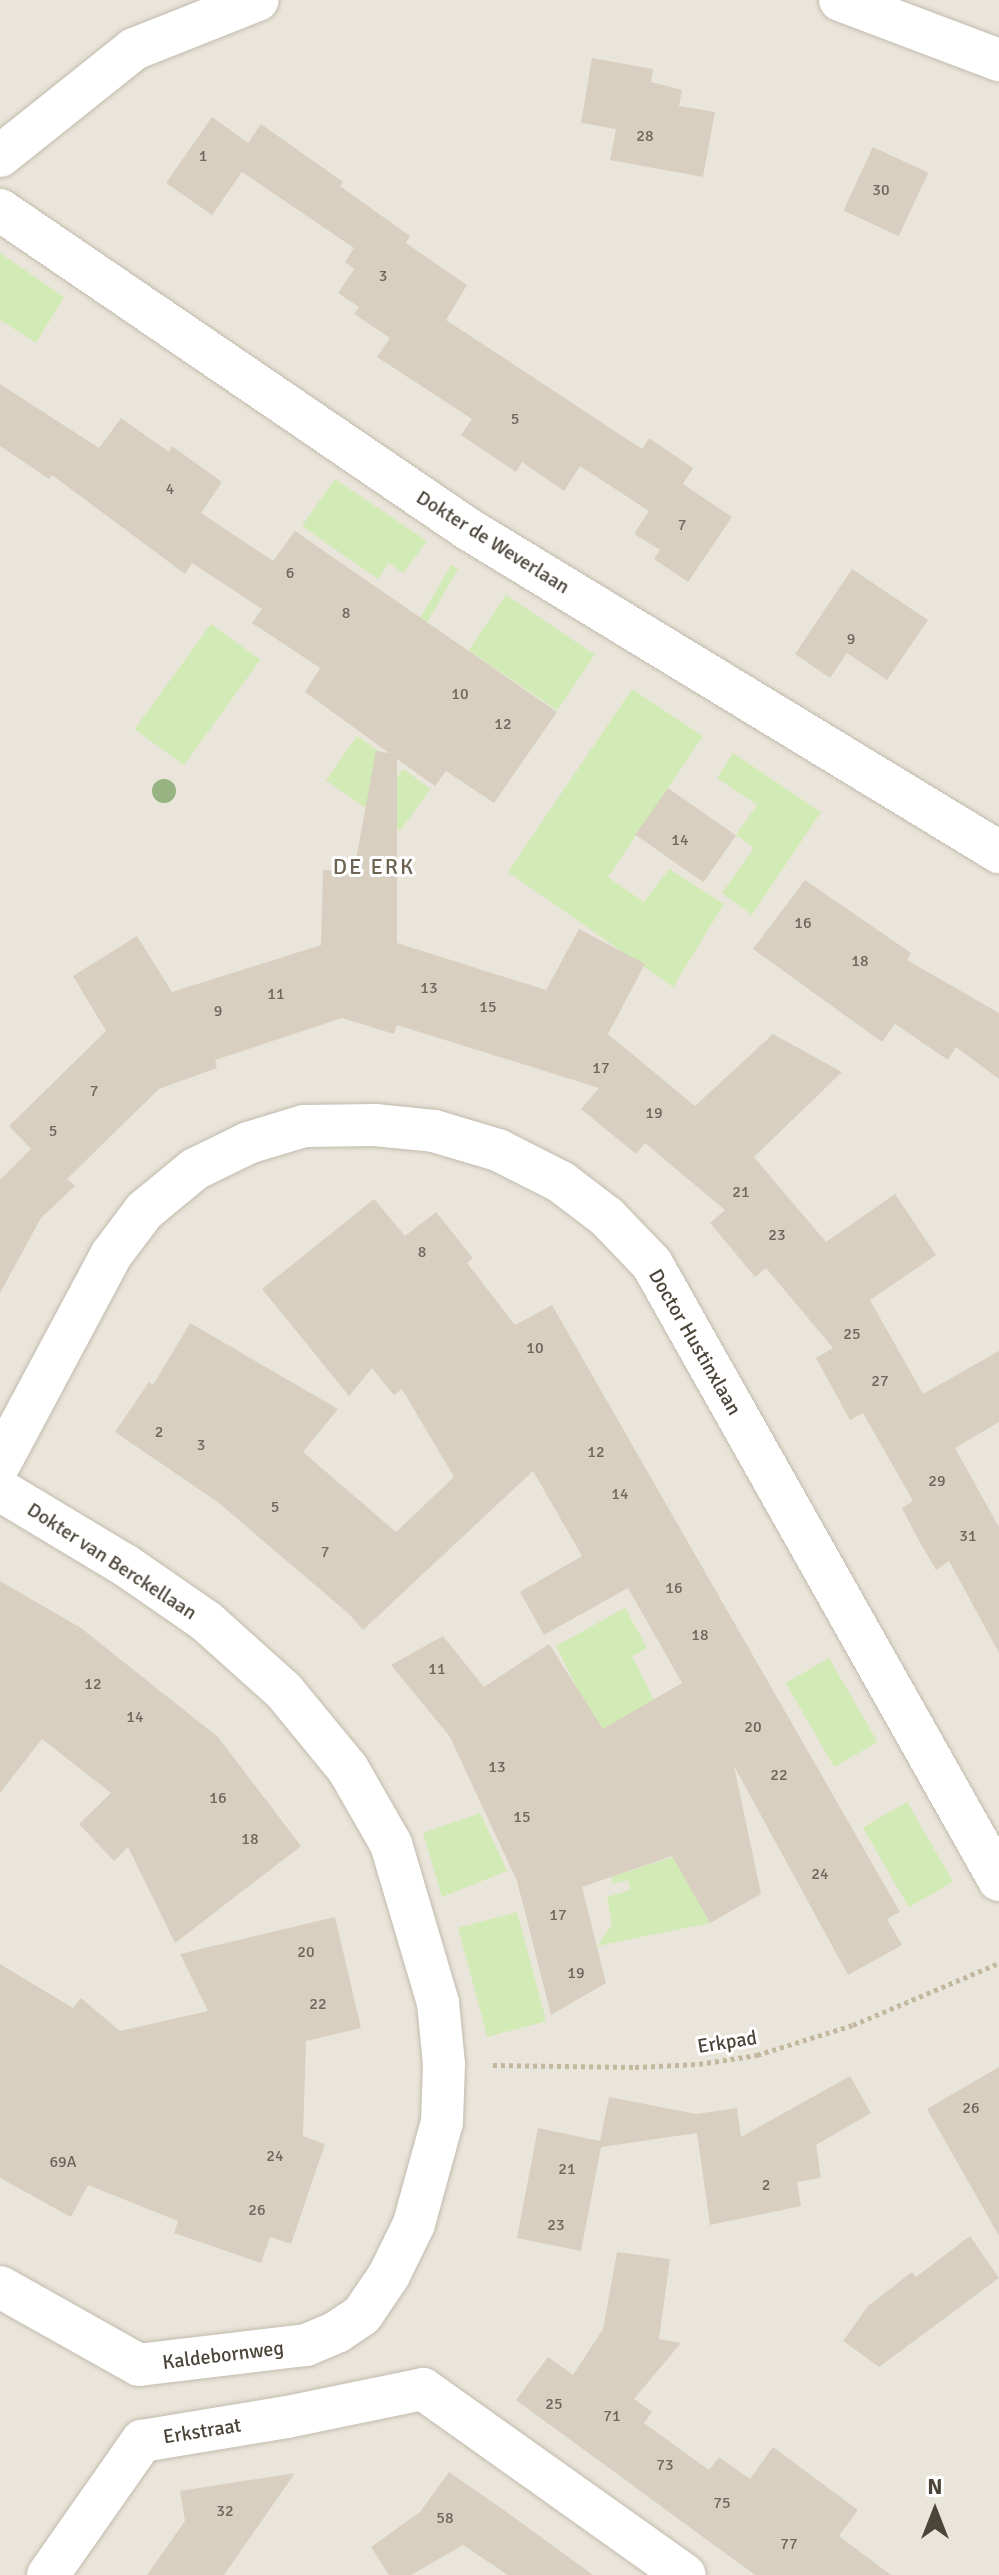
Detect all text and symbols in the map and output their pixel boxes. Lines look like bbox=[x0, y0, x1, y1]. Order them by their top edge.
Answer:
house number: 28 bbox=[636, 126, 654, 146]
house number: 1 bbox=[199, 146, 207, 166]
house number: 30 bbox=[872, 180, 890, 200]
house number: 3 bbox=[379, 266, 387, 286]
house number: 5 bbox=[511, 409, 519, 429]
house number: 4 bbox=[166, 479, 174, 499]
street label: Dokter de Weverlaan bbox=[412, 485, 574, 599]
house number: 7 bbox=[678, 515, 686, 535]
house number: 6 bbox=[286, 563, 294, 583]
house number: 8 bbox=[342, 603, 350, 623]
house number: 9 bbox=[847, 629, 855, 649]
house number: 10 bbox=[451, 684, 469, 704]
house number: 12 bbox=[494, 714, 512, 734]
house number: 14 bbox=[671, 830, 689, 850]
district label: DE ERK bbox=[333, 854, 415, 880]
house number: 16 bbox=[794, 913, 812, 933]
house number: 18 bbox=[851, 951, 869, 971]
house number: 13 bbox=[420, 978, 438, 998]
house number: 11 bbox=[267, 984, 285, 1004]
house number: 15 bbox=[479, 997, 497, 1017]
house number: 9 bbox=[214, 1001, 222, 1021]
house number: 17 bbox=[592, 1058, 610, 1078]
house number: 7 bbox=[90, 1081, 98, 1101]
house number: 19 bbox=[645, 1103, 663, 1123]
house number: 5 bbox=[49, 1121, 57, 1141]
house number: 21 bbox=[732, 1182, 750, 1202]
house number: 23 bbox=[768, 1225, 786, 1245]
house number: 8 bbox=[418, 1242, 426, 1262]
street label: Doctor Hustinxlaan bbox=[643, 1265, 747, 1419]
house number: 25 bbox=[843, 1324, 861, 1344]
house number: 10 bbox=[526, 1338, 544, 1358]
house number: 27 bbox=[871, 1371, 889, 1391]
house number: 2 bbox=[155, 1422, 163, 1442]
house number: 3 bbox=[197, 1435, 205, 1455]
house number: 12 bbox=[587, 1442, 605, 1462]
house number: 29 bbox=[928, 1471, 946, 1491]
house number: 14 bbox=[611, 1484, 629, 1504]
street label: Dokter van Berckellaan bbox=[23, 1497, 201, 1625]
house number: 5 bbox=[271, 1497, 279, 1517]
house number: 31 bbox=[959, 1526, 977, 1546]
house number: 7 bbox=[321, 1542, 329, 1562]
house number: 16 bbox=[665, 1578, 683, 1598]
house number: 18 bbox=[691, 1625, 709, 1645]
house number: 11 bbox=[428, 1659, 446, 1679]
house number: 12 bbox=[84, 1674, 102, 1694]
house number: 14 bbox=[126, 1707, 144, 1727]
house number: 20 bbox=[744, 1717, 762, 1737]
house number: 13 bbox=[488, 1757, 506, 1777]
house number: 22 bbox=[770, 1765, 788, 1785]
house number: 16 bbox=[209, 1788, 227, 1808]
house number: 15 bbox=[513, 1807, 531, 1827]
house number: 18 bbox=[241, 1829, 259, 1849]
house number: 24 bbox=[811, 1864, 829, 1884]
house number: 17 bbox=[549, 1905, 567, 1925]
house number: 20 bbox=[297, 1942, 315, 1962]
house number: 19 bbox=[567, 1963, 585, 1983]
house number: 22 bbox=[309, 1994, 327, 2014]
street label: Erkpad bbox=[696, 2025, 758, 2059]
house number: 26 bbox=[962, 2098, 980, 2118]
house number: 24 bbox=[266, 2146, 284, 2166]
house number: 69A bbox=[49, 2152, 77, 2172]
house number: 21 bbox=[558, 2159, 576, 2179]
house number: 2 bbox=[762, 2175, 770, 2195]
house number: 26 bbox=[248, 2200, 266, 2220]
house number: 23 bbox=[547, 2215, 565, 2235]
street label: Kaldebornweg bbox=[161, 2336, 285, 2374]
house number: 25 bbox=[545, 2394, 563, 2414]
house number: 71 bbox=[603, 2406, 621, 2426]
street label: Erkstraat bbox=[161, 2413, 243, 2449]
house number: 73 bbox=[656, 2455, 674, 2475]
north arrow bbox=[895, 2471, 975, 2551]
text: N bbox=[927, 2473, 943, 2500]
house number: 75 bbox=[713, 2493, 731, 2513]
house number: 32 bbox=[216, 2501, 234, 2521]
house number: 58 bbox=[436, 2508, 454, 2528]
house number: 77 bbox=[780, 2534, 798, 2554]

